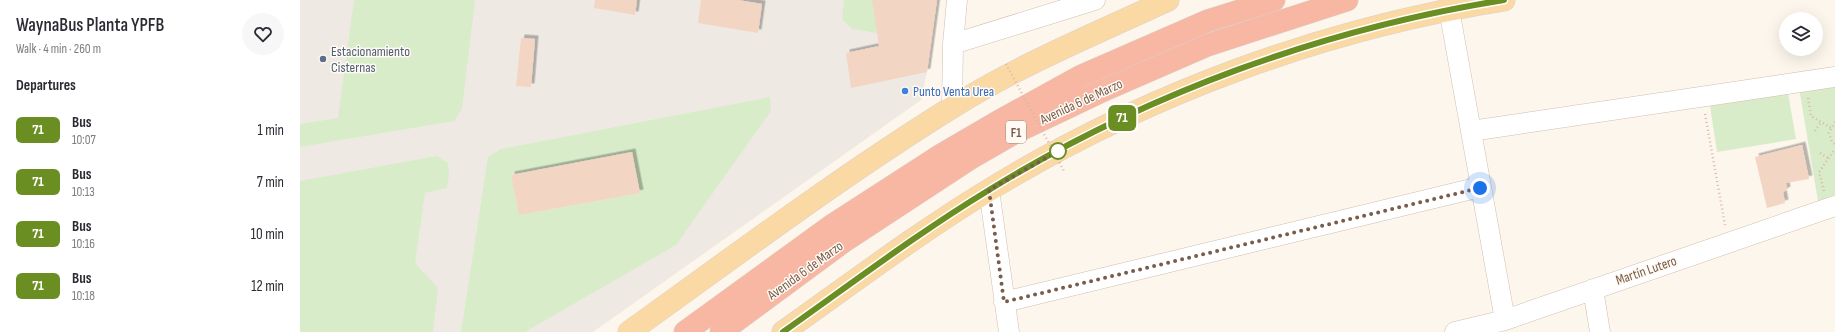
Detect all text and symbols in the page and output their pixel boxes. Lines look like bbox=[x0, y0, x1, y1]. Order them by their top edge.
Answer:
map controls bbox=[1779, 12, 1823, 56]
button: layers bbox=[1779, 12, 1823, 56]
button: heart bbox=[242, 13, 284, 55]
text: WaynaBus Planta YPFB bbox=[16, 14, 164, 37]
text: Walk · 4 min · 260 m bbox=[16, 41, 101, 57]
place label: Estacionamiento Cisternas bbox=[331, 43, 410, 76]
marker: Estacionamiento Cisternas bbox=[318, 54, 328, 64]
street label: Avenida 6 de Marzo bbox=[1036, 75, 1125, 128]
text: Departures bbox=[16, 76, 76, 95]
place label: Punto Venta Urea bbox=[913, 83, 994, 100]
marker: Punto Venta Urea bbox=[900, 86, 910, 96]
line badge: 71 bbox=[1104, 105, 1140, 131]
text: 71 bbox=[1116, 109, 1128, 126]
text: Bus bbox=[72, 113, 91, 132]
text: 71 bbox=[32, 121, 44, 138]
text: 1 min bbox=[258, 121, 284, 140]
road number: F1 bbox=[1006, 121, 1026, 143]
text: 10:07 bbox=[72, 132, 96, 148]
unlabelled marker bbox=[1049, 142, 1067, 160]
text: Bus bbox=[72, 165, 91, 184]
text: 71 bbox=[32, 173, 44, 190]
text: 7 min bbox=[257, 173, 284, 192]
your location bbox=[1470, 178, 1490, 198]
text: 10:13 bbox=[72, 184, 95, 200]
text: Bus bbox=[72, 217, 91, 236]
text: 71 bbox=[32, 225, 44, 242]
text: 10 min bbox=[251, 225, 284, 244]
text: 10:16 bbox=[72, 236, 95, 252]
street label: Avenida 6 de Marzo bbox=[763, 237, 847, 304]
street label: Martín Lutero bbox=[1613, 252, 1679, 289]
text: Bus bbox=[72, 269, 91, 288]
text: 71 bbox=[32, 277, 44, 294]
text: 12 min bbox=[251, 277, 284, 296]
text: 10:18 bbox=[72, 288, 95, 304]

